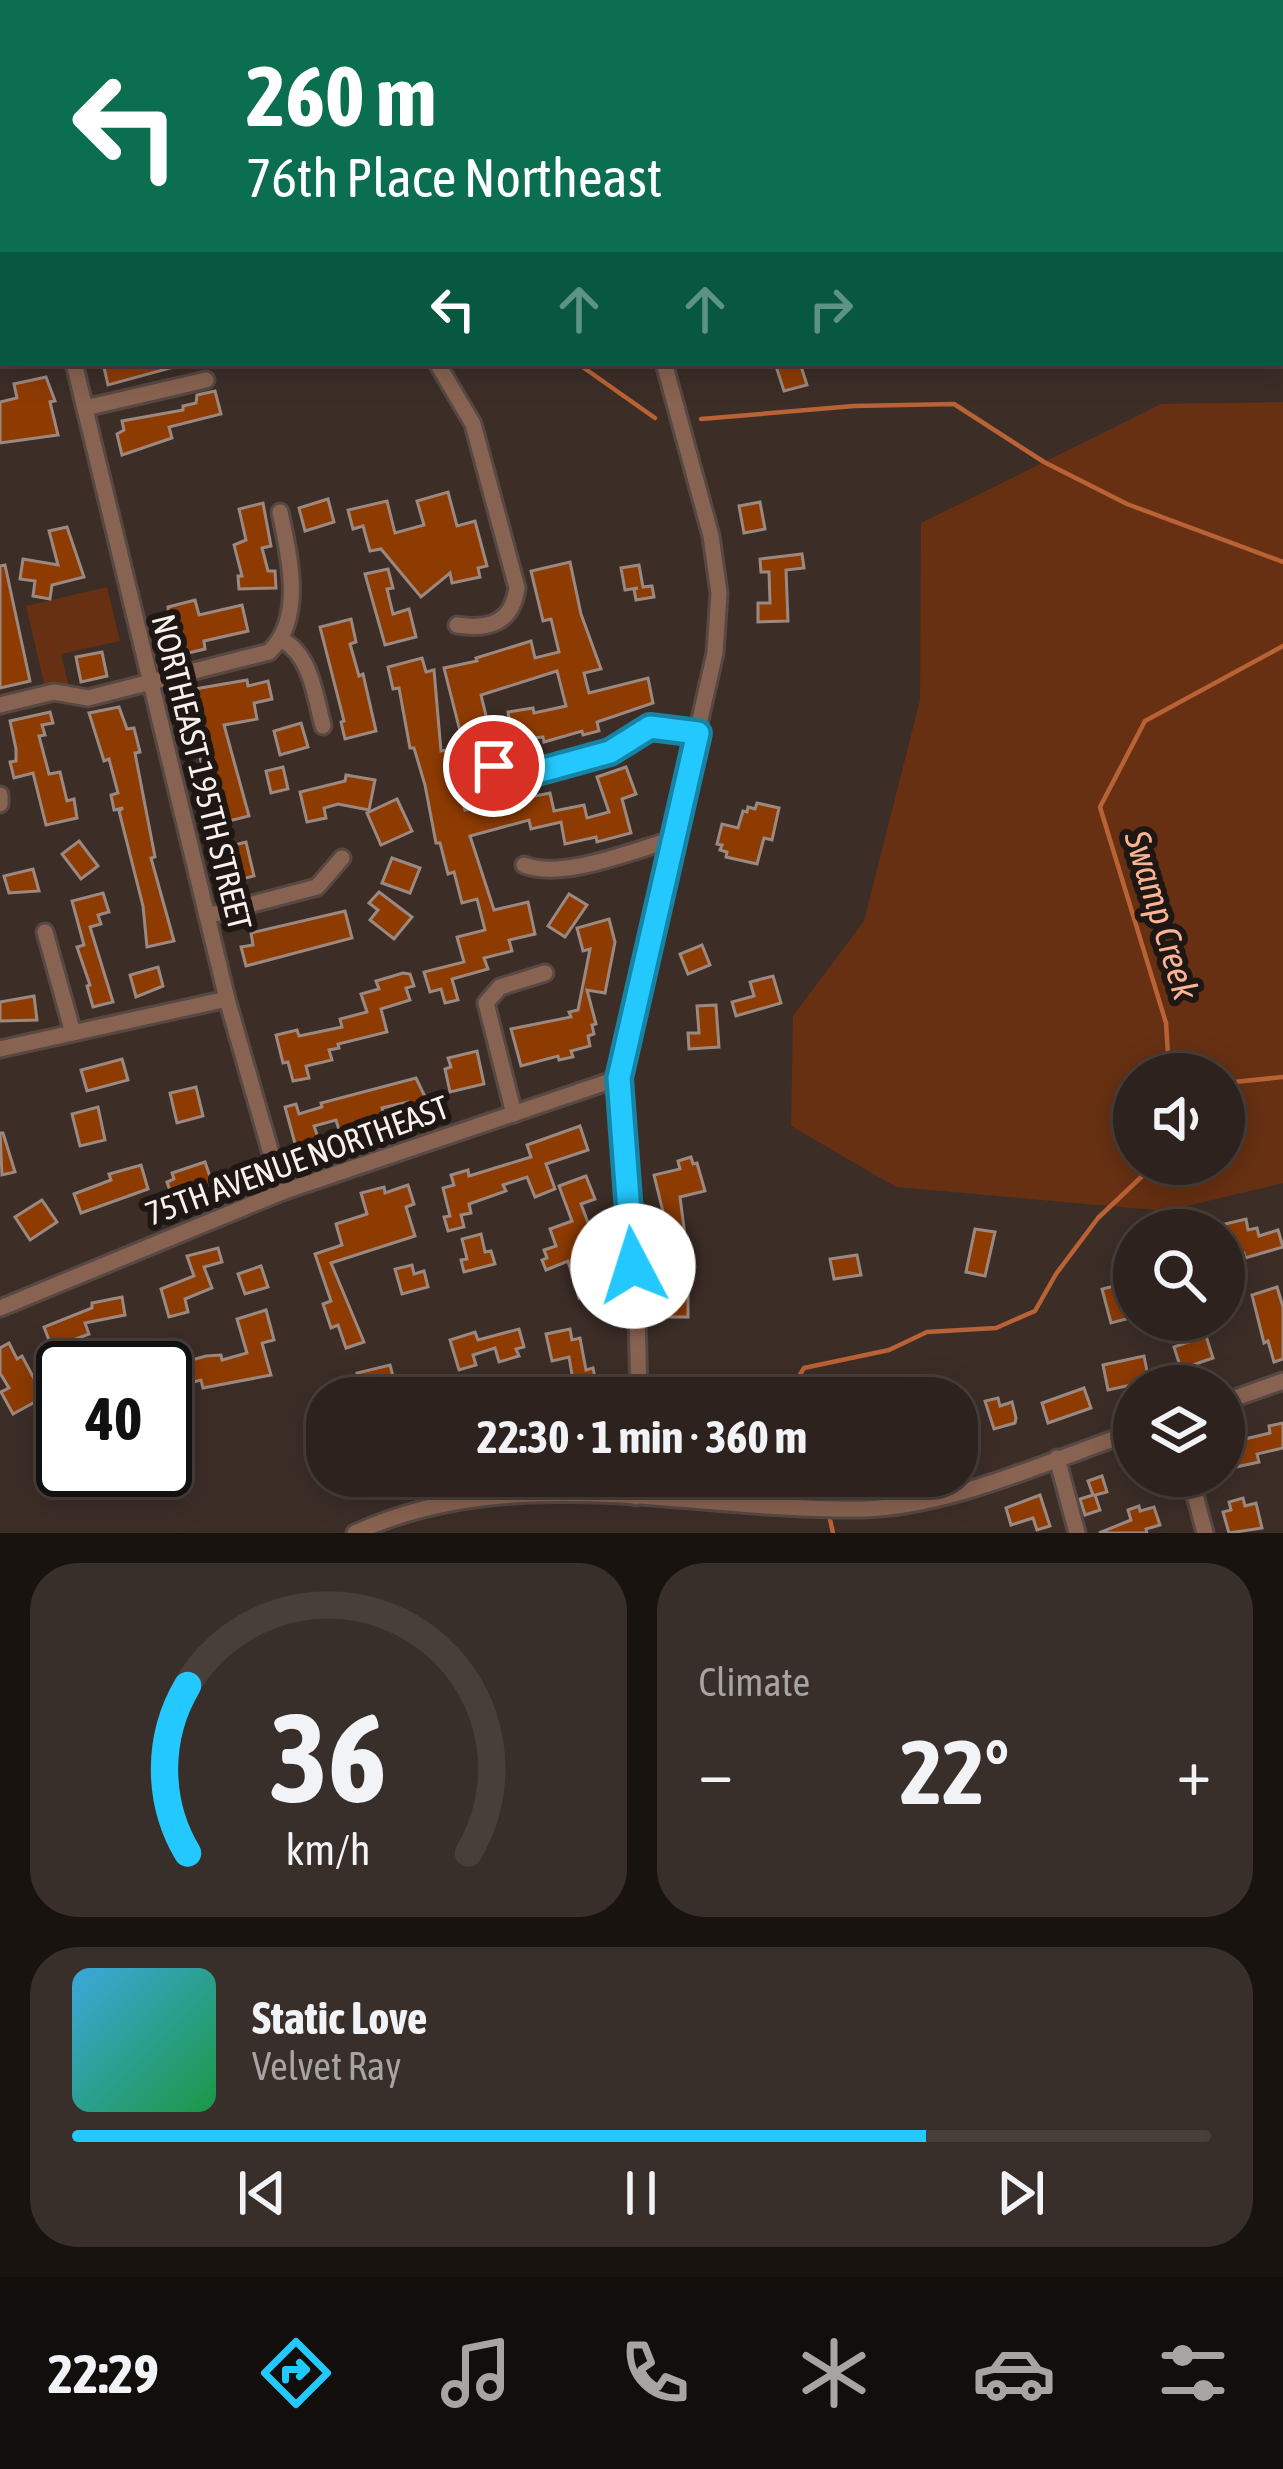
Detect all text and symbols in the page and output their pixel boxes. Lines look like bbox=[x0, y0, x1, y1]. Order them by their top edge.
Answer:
icon: left bbox=[48, 48, 204, 204]
text: 260 m bbox=[246, 48, 436, 144]
text: 76th Place Northeast bbox=[246, 147, 662, 208]
icon: left bbox=[420, 276, 486, 342]
icon: ahead bbox=[546, 276, 612, 342]
icon: ahead bbox=[672, 276, 738, 342]
icon: right bbox=[798, 276, 864, 342]
street label: NORTHEAST 195TH STREET bbox=[144, 610, 260, 934]
pin bbox=[443, 715, 545, 817]
icon: arrive bbox=[461, 733, 527, 799]
water label: Swamp Creek bbox=[1116, 825, 1208, 1005]
map controls bbox=[1113, 1053, 1245, 1497]
button: sound bbox=[1113, 1053, 1245, 1185]
street label: 75TH AVENUE NORTHEAST bbox=[140, 1087, 454, 1233]
position arrow bbox=[570, 1203, 696, 1329]
button: search bbox=[1113, 1209, 1245, 1341]
speed limit sign: 40 bbox=[36, 1341, 192, 1497]
button: layers bbox=[1113, 1365, 1245, 1497]
text: 22:30 · 1 min · 360 m bbox=[477, 1411, 807, 1463]
text: Climate bbox=[699, 1660, 810, 1704]
text: 36 bbox=[270, 1685, 387, 1828]
text: 22° bbox=[900, 1720, 1009, 1823]
text: − bbox=[699, 1733, 733, 1809]
text: + bbox=[1177, 1733, 1211, 1809]
text: km/h bbox=[286, 1825, 371, 1874]
text: Static Love bbox=[252, 1992, 428, 2044]
text: Velvet Ray bbox=[252, 2044, 401, 2088]
icon: previous bbox=[229, 2160, 295, 2226]
icon: pause bbox=[608, 2160, 674, 2226]
icon: next bbox=[988, 2160, 1054, 2226]
icon: directions bbox=[254, 2331, 338, 2415]
icon: music bbox=[434, 2331, 518, 2415]
icon: phone bbox=[613, 2331, 697, 2415]
icon: climate bbox=[792, 2331, 876, 2415]
icon: car bbox=[972, 2331, 1056, 2415]
icon: filters bbox=[1151, 2331, 1235, 2415]
text: 22:29 bbox=[48, 2343, 159, 2404]

